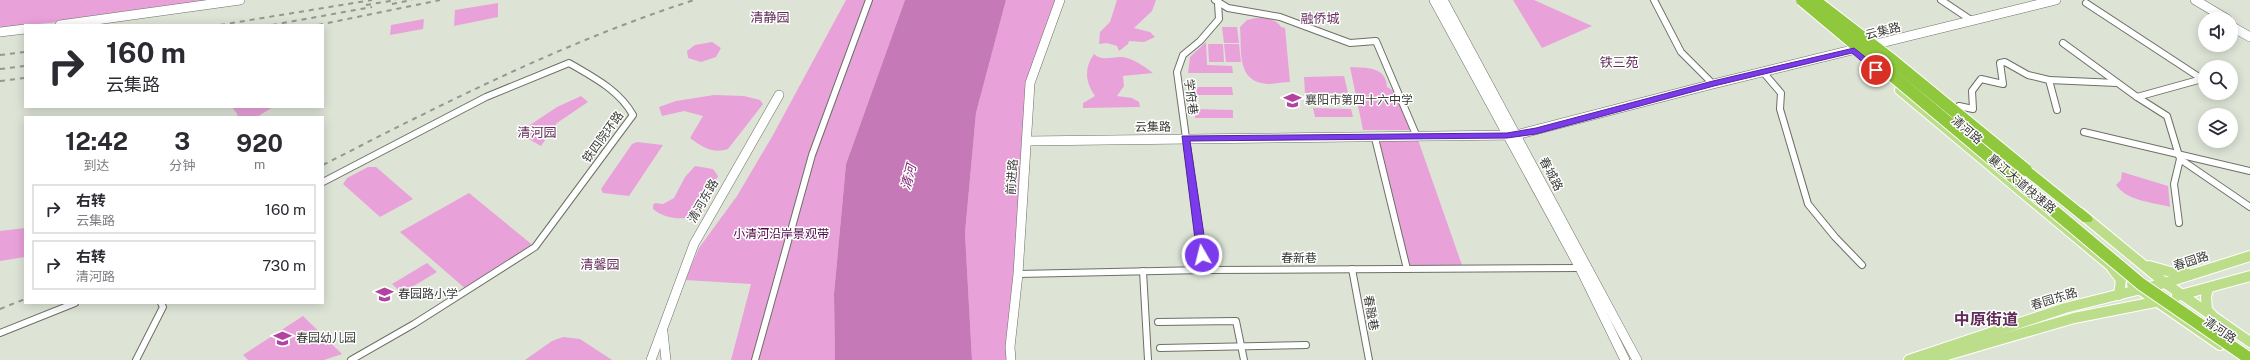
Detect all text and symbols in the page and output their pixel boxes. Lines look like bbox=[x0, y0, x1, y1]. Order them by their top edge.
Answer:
district label: 清静园 bbox=[750, 10, 790, 25]
district label: 融侨城 bbox=[1300, 11, 1340, 26]
map controls bbox=[2198, 12, 2238, 148]
button: sound bbox=[2198, 12, 2238, 52]
street label: 云集路 bbox=[1864, 20, 1902, 42]
text: 160 m bbox=[106, 36, 186, 69]
icon: right bbox=[40, 40, 92, 92]
pin bbox=[1859, 53, 1893, 87]
district label: 铁三苑 bbox=[1599, 55, 1639, 70]
icon: arrive bbox=[1865, 59, 1887, 81]
button: search bbox=[2198, 60, 2238, 100]
text: 云集路 bbox=[106, 74, 160, 95]
street label: 学府巷 bbox=[1182, 78, 1200, 116]
school or university icon: 襄阳市第四十六中学 bbox=[1282, 90, 1302, 110]
place label: 襄阳市第四十六中学 bbox=[1305, 93, 1413, 107]
button: layers bbox=[2198, 108, 2238, 148]
street label: 铁四院环路 bbox=[580, 109, 626, 165]
street label: 清河路 bbox=[1949, 113, 1985, 147]
street label: 云集路 bbox=[1135, 120, 1171, 134]
district label: 清河园 bbox=[517, 125, 557, 140]
text: 12:42 bbox=[65, 127, 128, 155]
text: 3 bbox=[174, 127, 190, 155]
text: 920 bbox=[236, 129, 283, 157]
street label: 襄江大道快速路 bbox=[1985, 152, 2059, 216]
street label: 春城路 bbox=[1536, 155, 1566, 193]
text: m bbox=[254, 157, 265, 172]
text: 到达 bbox=[84, 158, 110, 173]
text: 分钟 bbox=[169, 158, 195, 173]
street label: 前进路 bbox=[1004, 159, 1020, 195]
water label: 清河 bbox=[898, 160, 920, 192]
street label: 清河东路 bbox=[685, 177, 721, 225]
text: 右转 bbox=[76, 192, 106, 209]
icon: right bbox=[42, 198, 64, 220]
text: 160 m bbox=[265, 201, 306, 218]
text: 云集路 bbox=[76, 213, 115, 228]
park label: 小清河沿岸景观带 bbox=[733, 227, 829, 241]
position arrow bbox=[1181, 234, 1223, 276]
text: 右转 bbox=[76, 248, 106, 265]
street label: 春园路 bbox=[2172, 249, 2210, 273]
street label: 春新巷 bbox=[1281, 251, 1317, 265]
icon: right bbox=[42, 254, 64, 276]
text: 730 m bbox=[262, 257, 306, 274]
district label: 清馨园 bbox=[580, 257, 620, 272]
text: 清河路 bbox=[76, 269, 115, 284]
school or university icon: 春园路小学 bbox=[375, 284, 395, 304]
street label: 春园东路 bbox=[2029, 285, 2079, 313]
place label: 春园路小学 bbox=[398, 287, 458, 301]
street label: 春融巷 bbox=[1361, 294, 1381, 332]
district label: 中原街道 bbox=[1954, 310, 2018, 329]
street label: 清河路 bbox=[2201, 314, 2239, 346]
school or university icon: 春园幼儿园 bbox=[273, 328, 293, 348]
place label: 春园幼儿园 bbox=[296, 331, 356, 345]

